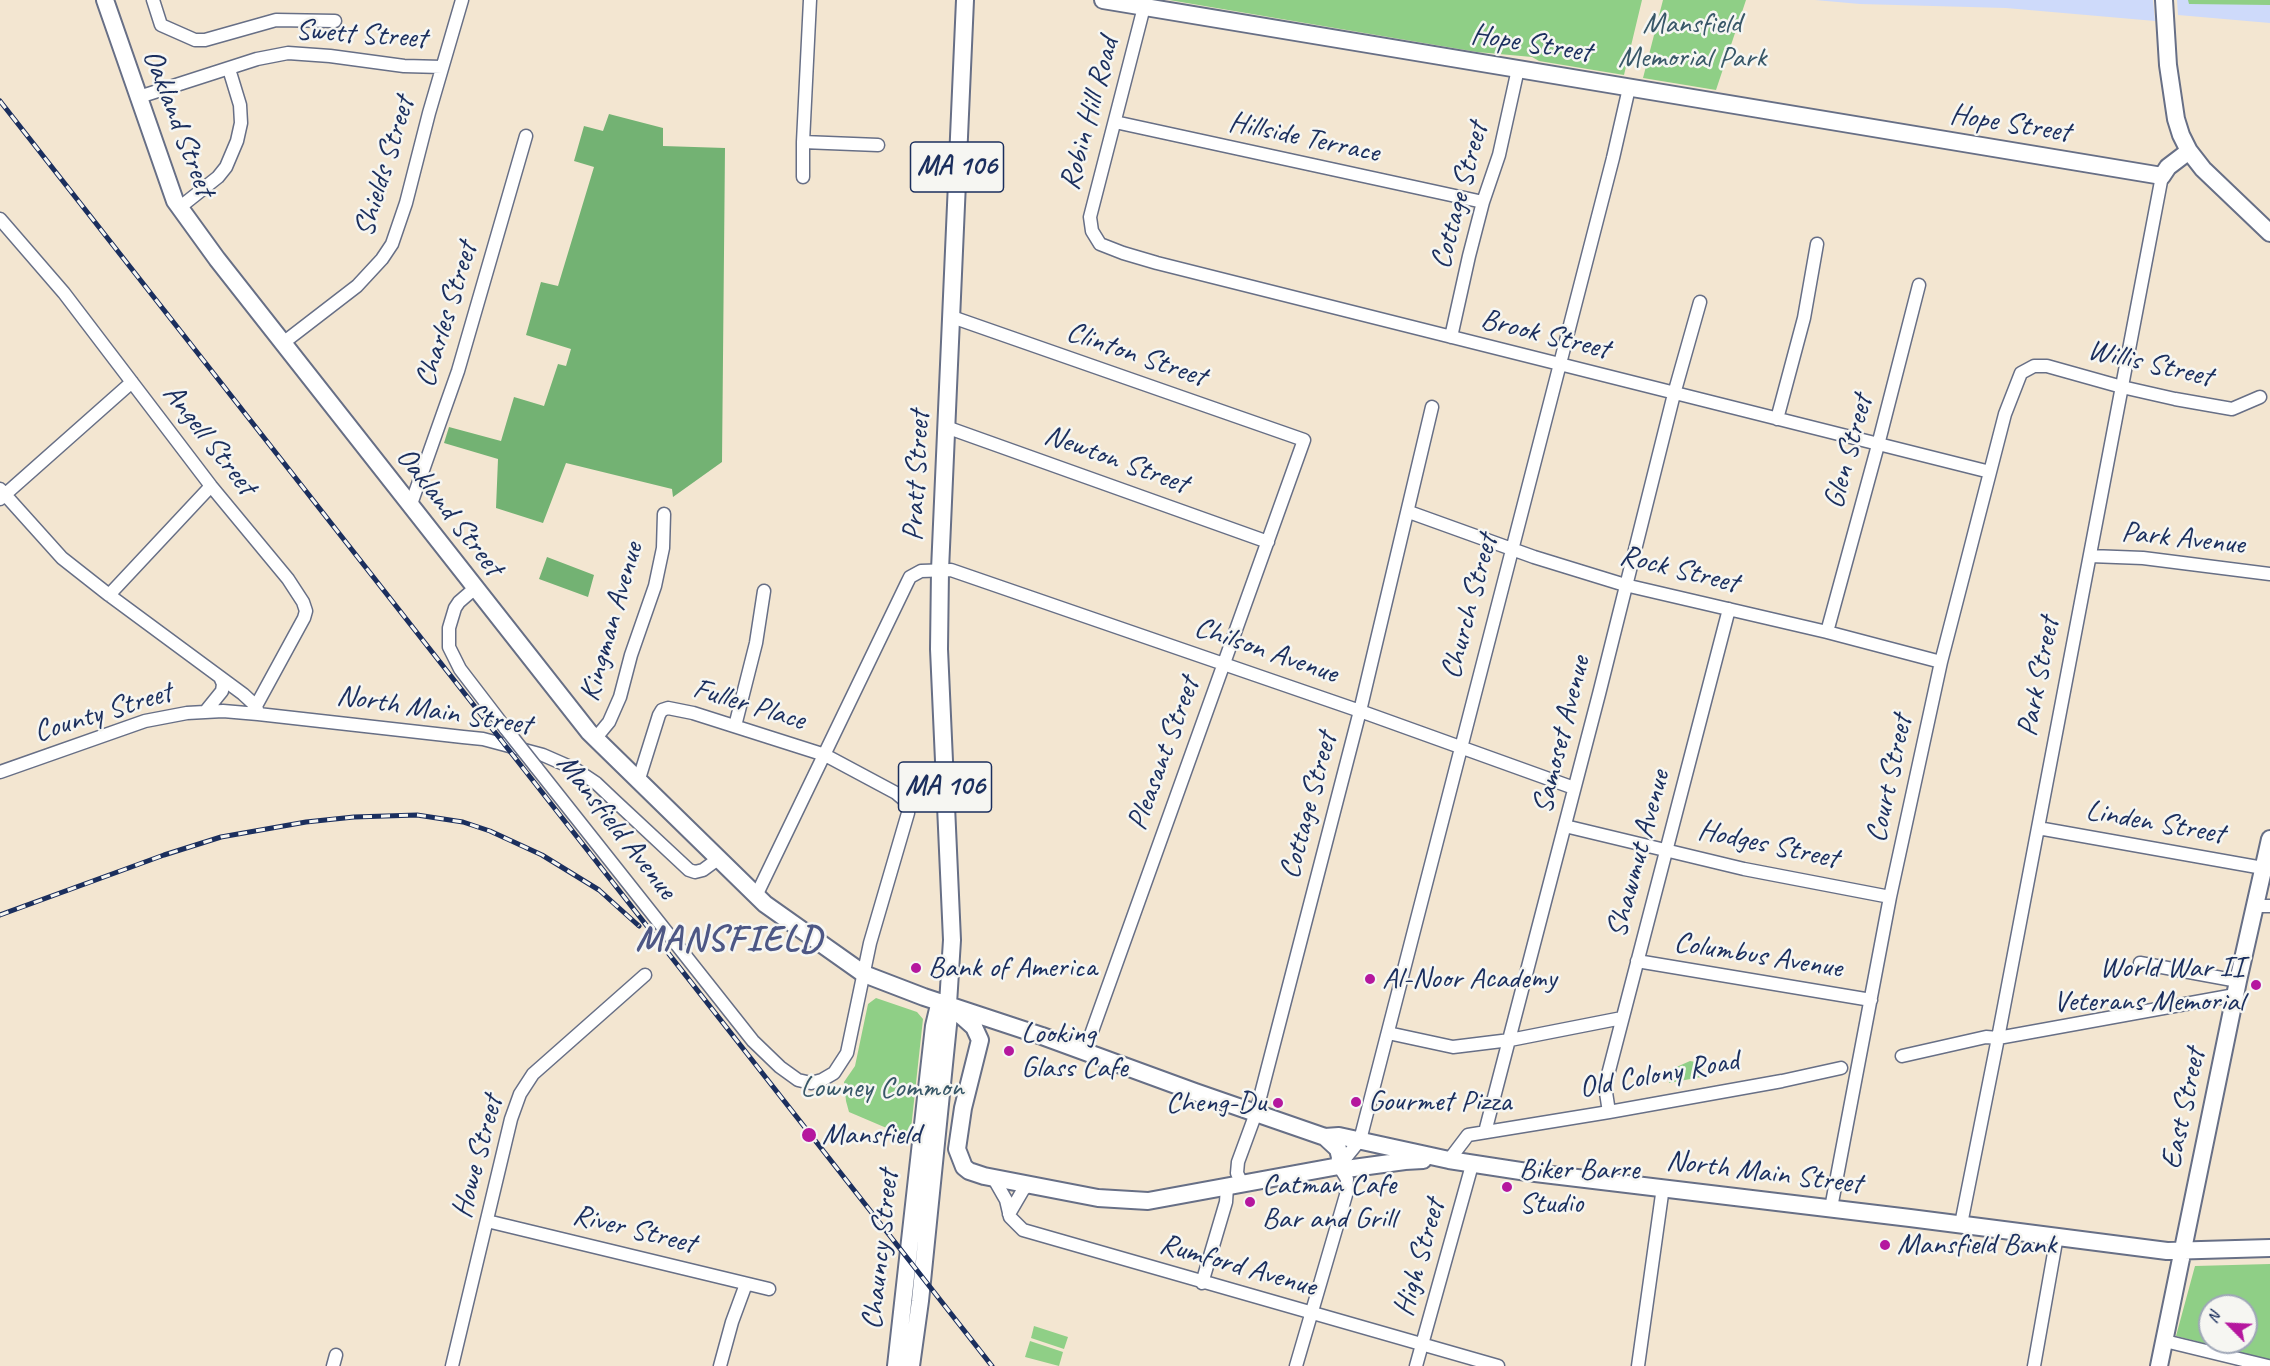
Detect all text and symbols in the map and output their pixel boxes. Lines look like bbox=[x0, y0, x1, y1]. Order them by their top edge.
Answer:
park label: Mansfield Memorial Park bbox=[1618, 6, 1766, 76]
street label: Swett Street bbox=[294, 12, 428, 58]
street label: Hope Street bbox=[1468, 17, 1594, 71]
street label: Robin Hill Road bbox=[1052, 34, 1128, 194]
street label: Oakland Street bbox=[134, 45, 222, 201]
street label: Shields Street bbox=[347, 93, 423, 241]
street label: Hope Street bbox=[1947, 97, 2073, 151]
street label: Hillside Terrace bbox=[1225, 104, 1383, 172]
street label: Cottage Street bbox=[1423, 119, 1497, 273]
road number: MA 106 bbox=[910, 142, 1004, 192]
street label: Charles Street bbox=[408, 238, 486, 392]
street label: Brook Street bbox=[1477, 302, 1613, 368]
street label: Clinton Street bbox=[1062, 314, 1210, 396]
street label: Willis Street bbox=[2084, 332, 2216, 396]
street label: Angell Street bbox=[154, 377, 264, 503]
street label: Glen Street bbox=[1817, 391, 1881, 513]
street label: Pratt Street bbox=[896, 410, 938, 542]
street label: Newton Street bbox=[1039, 417, 1193, 503]
street label: Oakland Street bbox=[387, 440, 511, 584]
street label: Park Avenue bbox=[2120, 515, 2246, 563]
street label: Church Street bbox=[1434, 531, 1506, 683]
street label: Kingman Avenue bbox=[572, 538, 652, 706]
street label: Rock Street bbox=[1616, 538, 1742, 602]
street label: Chilson Avenue bbox=[1190, 610, 1342, 692]
street label: Park Street bbox=[2010, 615, 2068, 739]
street label: Samoset Avenue bbox=[1525, 653, 1599, 817]
street label: Fuller Place bbox=[689, 671, 809, 739]
street label: Pleasant Street bbox=[1120, 673, 1208, 835]
street label: County Street bbox=[30, 675, 176, 751]
street label: North Main Street bbox=[334, 678, 534, 744]
street label: Court Street bbox=[1859, 712, 1921, 846]
street label: Cottage Street bbox=[1272, 729, 1346, 883]
street label: Mansfield Avenue bbox=[548, 747, 684, 907]
road number: MA 106 bbox=[898, 762, 992, 812]
street label: Shawmut Avenue bbox=[1599, 766, 1679, 942]
street label: Linden Street bbox=[2083, 793, 2227, 853]
street label: Hodges Street bbox=[1695, 813, 1841, 877]
district label: MANSFIELD bbox=[637, 919, 821, 963]
street label: Columbus Avenue bbox=[1671, 925, 1845, 987]
place label: Bank of America bbox=[928, 950, 1097, 986]
place label: World War II Veterans Memorial bbox=[2053, 950, 2244, 1020]
marker: Bank of America bbox=[909, 961, 923, 975]
place label: Al-Noor Academy bbox=[1382, 961, 1557, 997]
marker: Al-Noor Academy bbox=[1363, 972, 1377, 986]
marker: World War II Veterans Memorial bbox=[2249, 978, 2263, 992]
place label: Looking Glass Cafe bbox=[1021, 1016, 1128, 1086]
street label: Old Colony Road bbox=[1576, 1043, 1742, 1107]
marker: Looking Glass Cafe bbox=[1002, 1044, 1016, 1058]
street label: East Street bbox=[2154, 1046, 2214, 1172]
park label: Lowney Common bbox=[800, 1070, 964, 1106]
place label: Gourmet Pizza bbox=[1368, 1084, 1511, 1120]
place label: Cheng-Du bbox=[1166, 1085, 1266, 1121]
street label: Howe Street bbox=[444, 1092, 512, 1222]
marker: Gourmet Pizza bbox=[1349, 1095, 1363, 1109]
marker: Cheng-Du bbox=[1271, 1096, 1285, 1110]
place label: Mansfield bbox=[822, 1117, 921, 1153]
marker: Mansfield bbox=[800, 1126, 818, 1144]
street label: North Main Street bbox=[1664, 1143, 1864, 1203]
place label: Biker Barre Studio bbox=[1519, 1152, 1639, 1222]
place label: Catman Cafe Bar and Grill bbox=[1262, 1167, 1396, 1238]
street label: Chauncy Street bbox=[855, 1169, 907, 1331]
marker: Biker Barre Studio bbox=[1500, 1180, 1514, 1194]
marker: Catman Cafe Bar and Grill bbox=[1243, 1195, 1257, 1209]
street label: High Street bbox=[1386, 1196, 1454, 1320]
street label: River Street bbox=[569, 1197, 699, 1263]
street label: Rumford Avenue bbox=[1156, 1226, 1320, 1306]
place label: Mansfield Bank bbox=[1897, 1227, 2056, 1263]
marker: Mansfield Bank bbox=[1878, 1238, 1892, 1252]
north arrow bbox=[2198, 1294, 2258, 1354]
text: N bbox=[2202, 1309, 2225, 1326]

